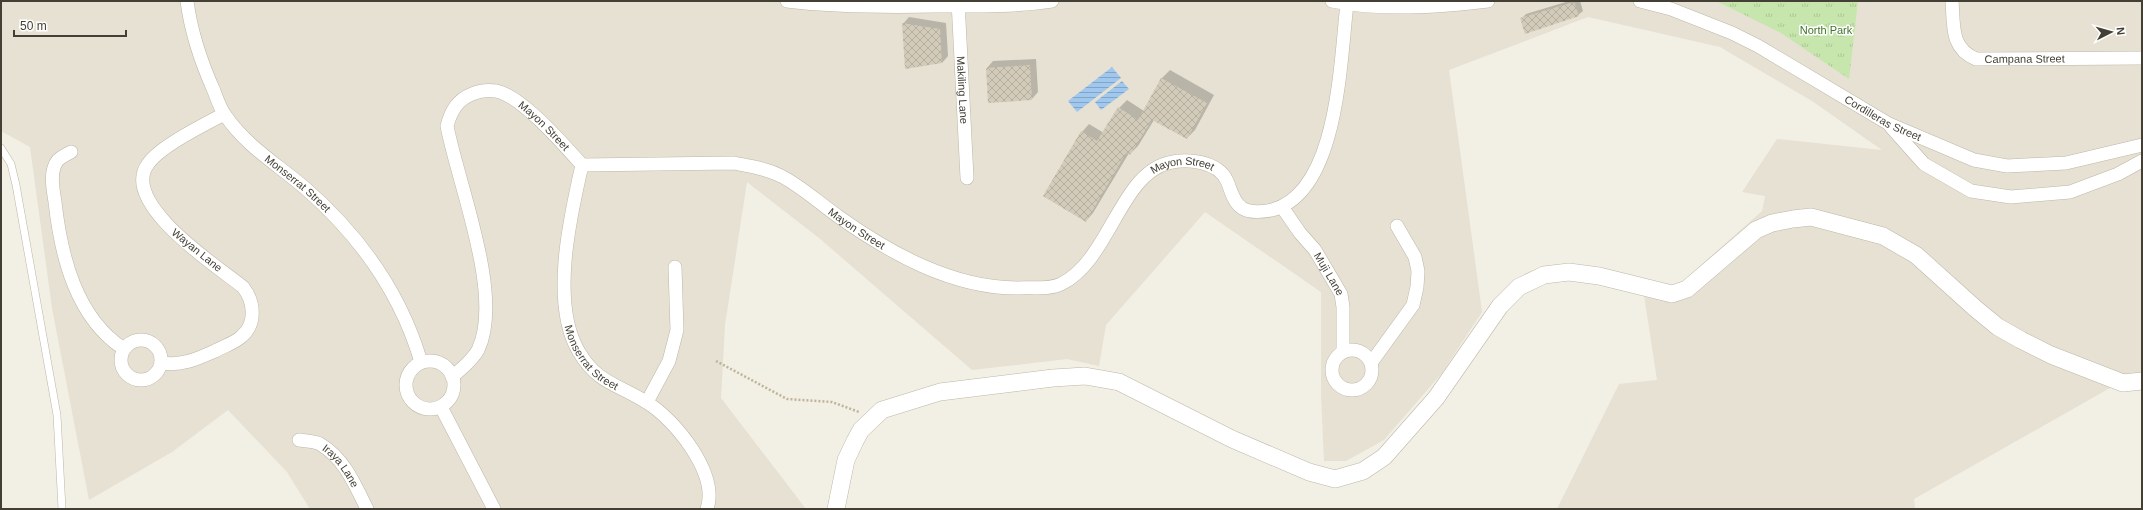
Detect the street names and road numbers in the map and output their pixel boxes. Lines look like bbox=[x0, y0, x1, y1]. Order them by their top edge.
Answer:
street label: Campana Street bbox=[1985, 52, 2065, 65]
street label: Makiling Lane bbox=[955, 56, 970, 124]
street label: Cordilleras Street bbox=[1842, 93, 1923, 143]
street label: Mayon Street bbox=[516, 99, 572, 153]
street label: Monserrat Street bbox=[262, 153, 333, 214]
street label: Mayon Street bbox=[1148, 155, 1216, 176]
street label: Mayon Street bbox=[826, 205, 887, 251]
street label: Wayan Lane bbox=[169, 226, 225, 274]
street label: Muji Lane bbox=[1312, 250, 1346, 297]
street label: Monserrat Street bbox=[562, 324, 620, 392]
street label: Iraya Lane bbox=[320, 442, 361, 489]

